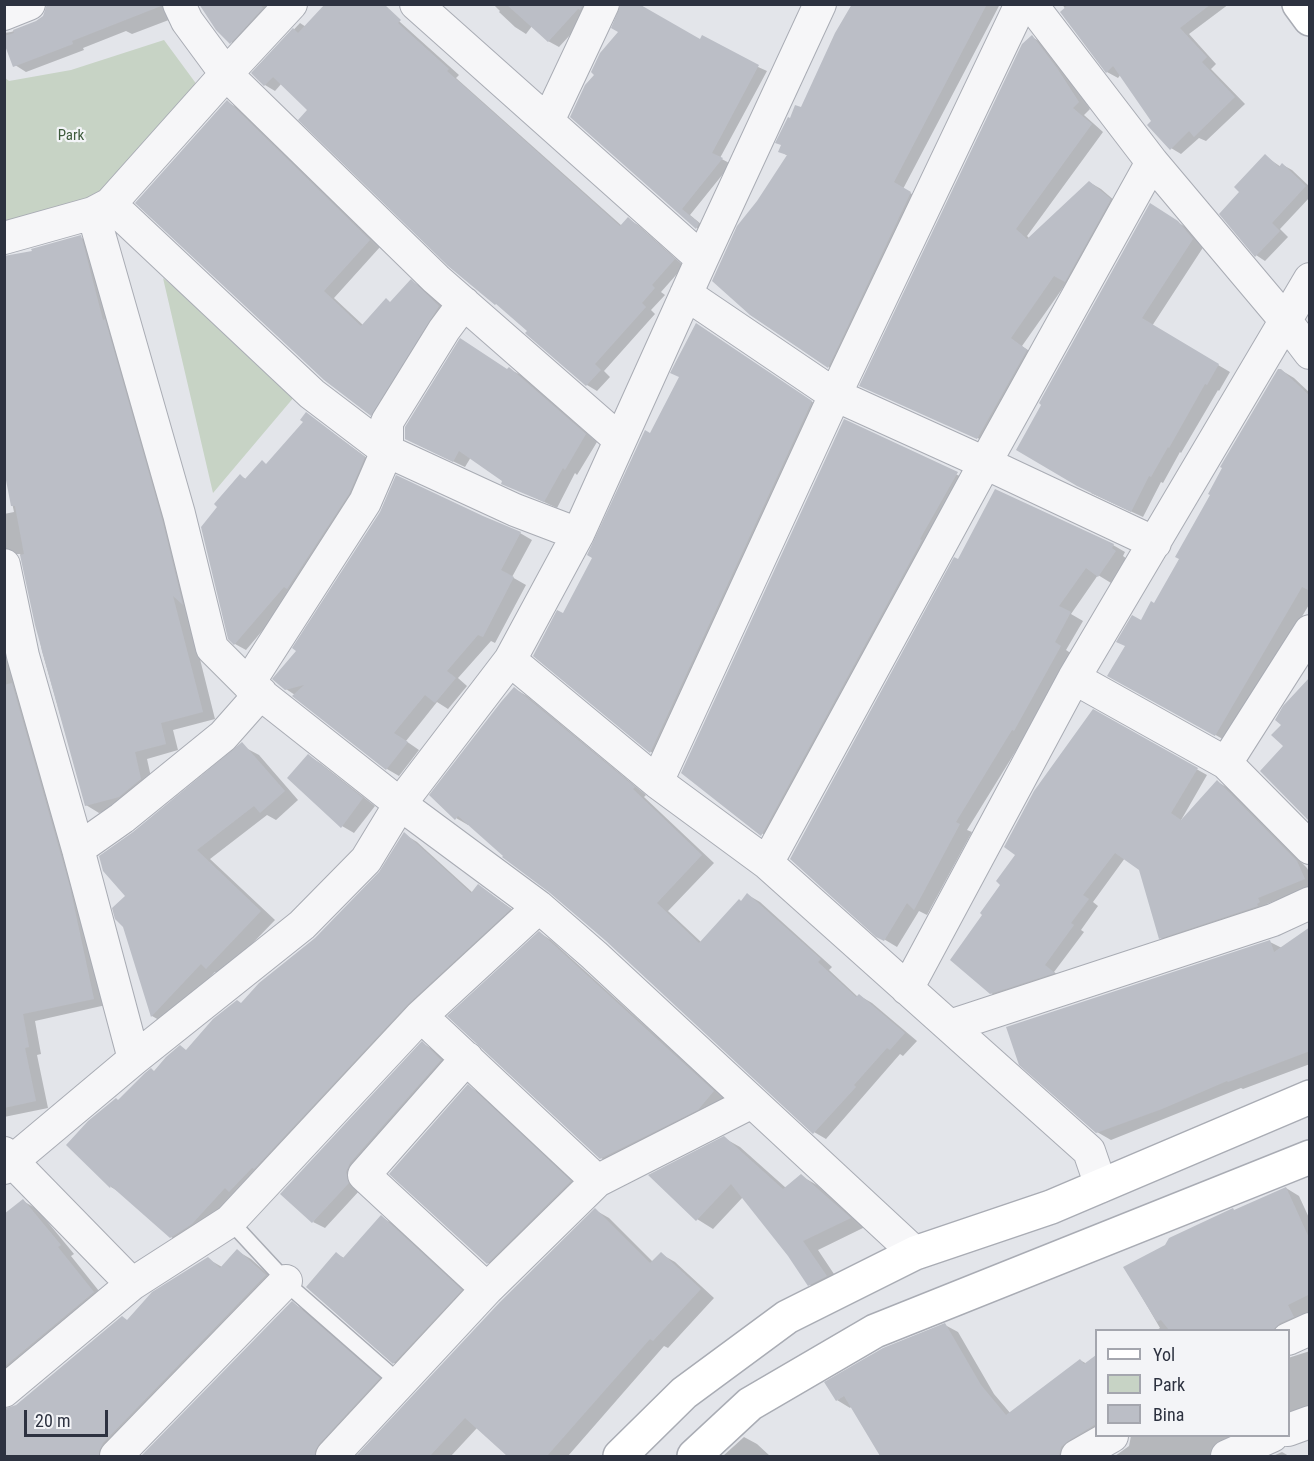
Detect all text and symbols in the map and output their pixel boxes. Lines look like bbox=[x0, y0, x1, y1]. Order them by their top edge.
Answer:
park label: Park bbox=[58, 127, 84, 145]
legend bbox=[1095, 1329, 1290, 1437]
text: Yol bbox=[1153, 1344, 1175, 1365]
text: Park bbox=[1153, 1374, 1185, 1395]
scale bar bbox=[27, 1398, 111, 1436]
text: Bina bbox=[1153, 1404, 1184, 1425]
text: 20 m bbox=[35, 1410, 70, 1431]

